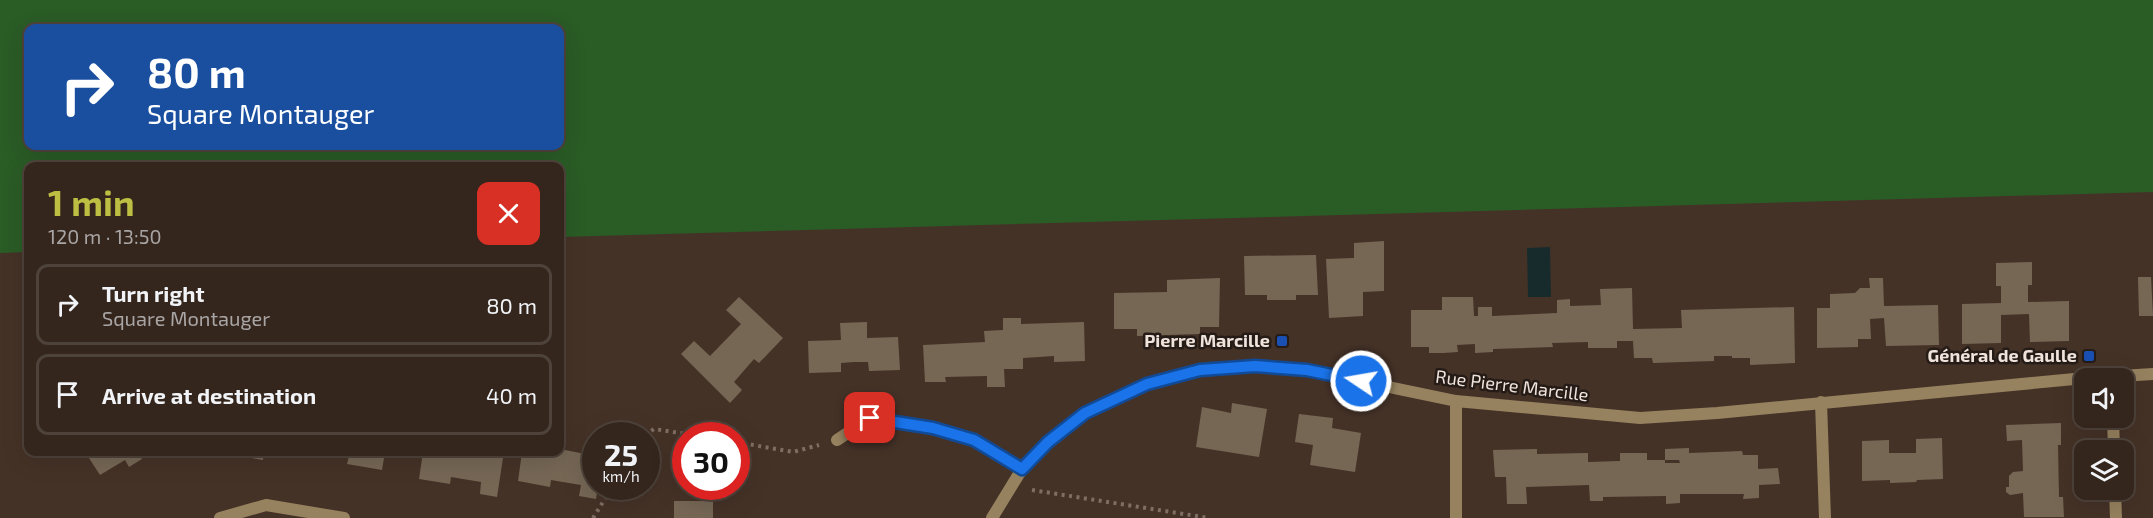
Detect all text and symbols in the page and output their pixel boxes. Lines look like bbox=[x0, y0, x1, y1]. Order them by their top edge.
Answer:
text: 80 m bbox=[147, 46, 246, 96]
icon: right bbox=[48, 48, 126, 126]
text: Square Montauger bbox=[147, 97, 374, 129]
text: 1 min bbox=[48, 180, 135, 223]
button: close bbox=[477, 182, 540, 245]
text: 120 m · 13:50 bbox=[48, 224, 161, 248]
text: Turn right bbox=[102, 280, 204, 306]
icon: right bbox=[51, 288, 84, 321]
text: 80 m bbox=[486, 292, 537, 318]
text: Square Montauger bbox=[102, 306, 270, 330]
place label: Pierre Marcille bbox=[1144, 329, 1270, 351]
marker: Pierre Marcille bbox=[1275, 334, 1289, 348]
place label: Général de Gaulle bbox=[1928, 344, 2077, 366]
position arrow bbox=[1329, 349, 1393, 413]
marker: Général de Gaulle bbox=[2082, 349, 2096, 363]
street label: Rue Pierre Marcille bbox=[1434, 365, 1590, 405]
map controls bbox=[2074, 368, 2134, 500]
button: sound bbox=[2074, 368, 2134, 428]
icon: arrive bbox=[51, 378, 84, 411]
text: Arrive at destination bbox=[102, 382, 316, 408]
text: 40 m bbox=[486, 382, 537, 408]
pin bbox=[844, 392, 895, 443]
icon: arrive bbox=[853, 401, 886, 434]
speed limit sign: 30 bbox=[672, 422, 750, 500]
text: 25 bbox=[604, 436, 638, 472]
button: layers bbox=[2074, 440, 2134, 500]
text: km/h bbox=[602, 467, 640, 485]

